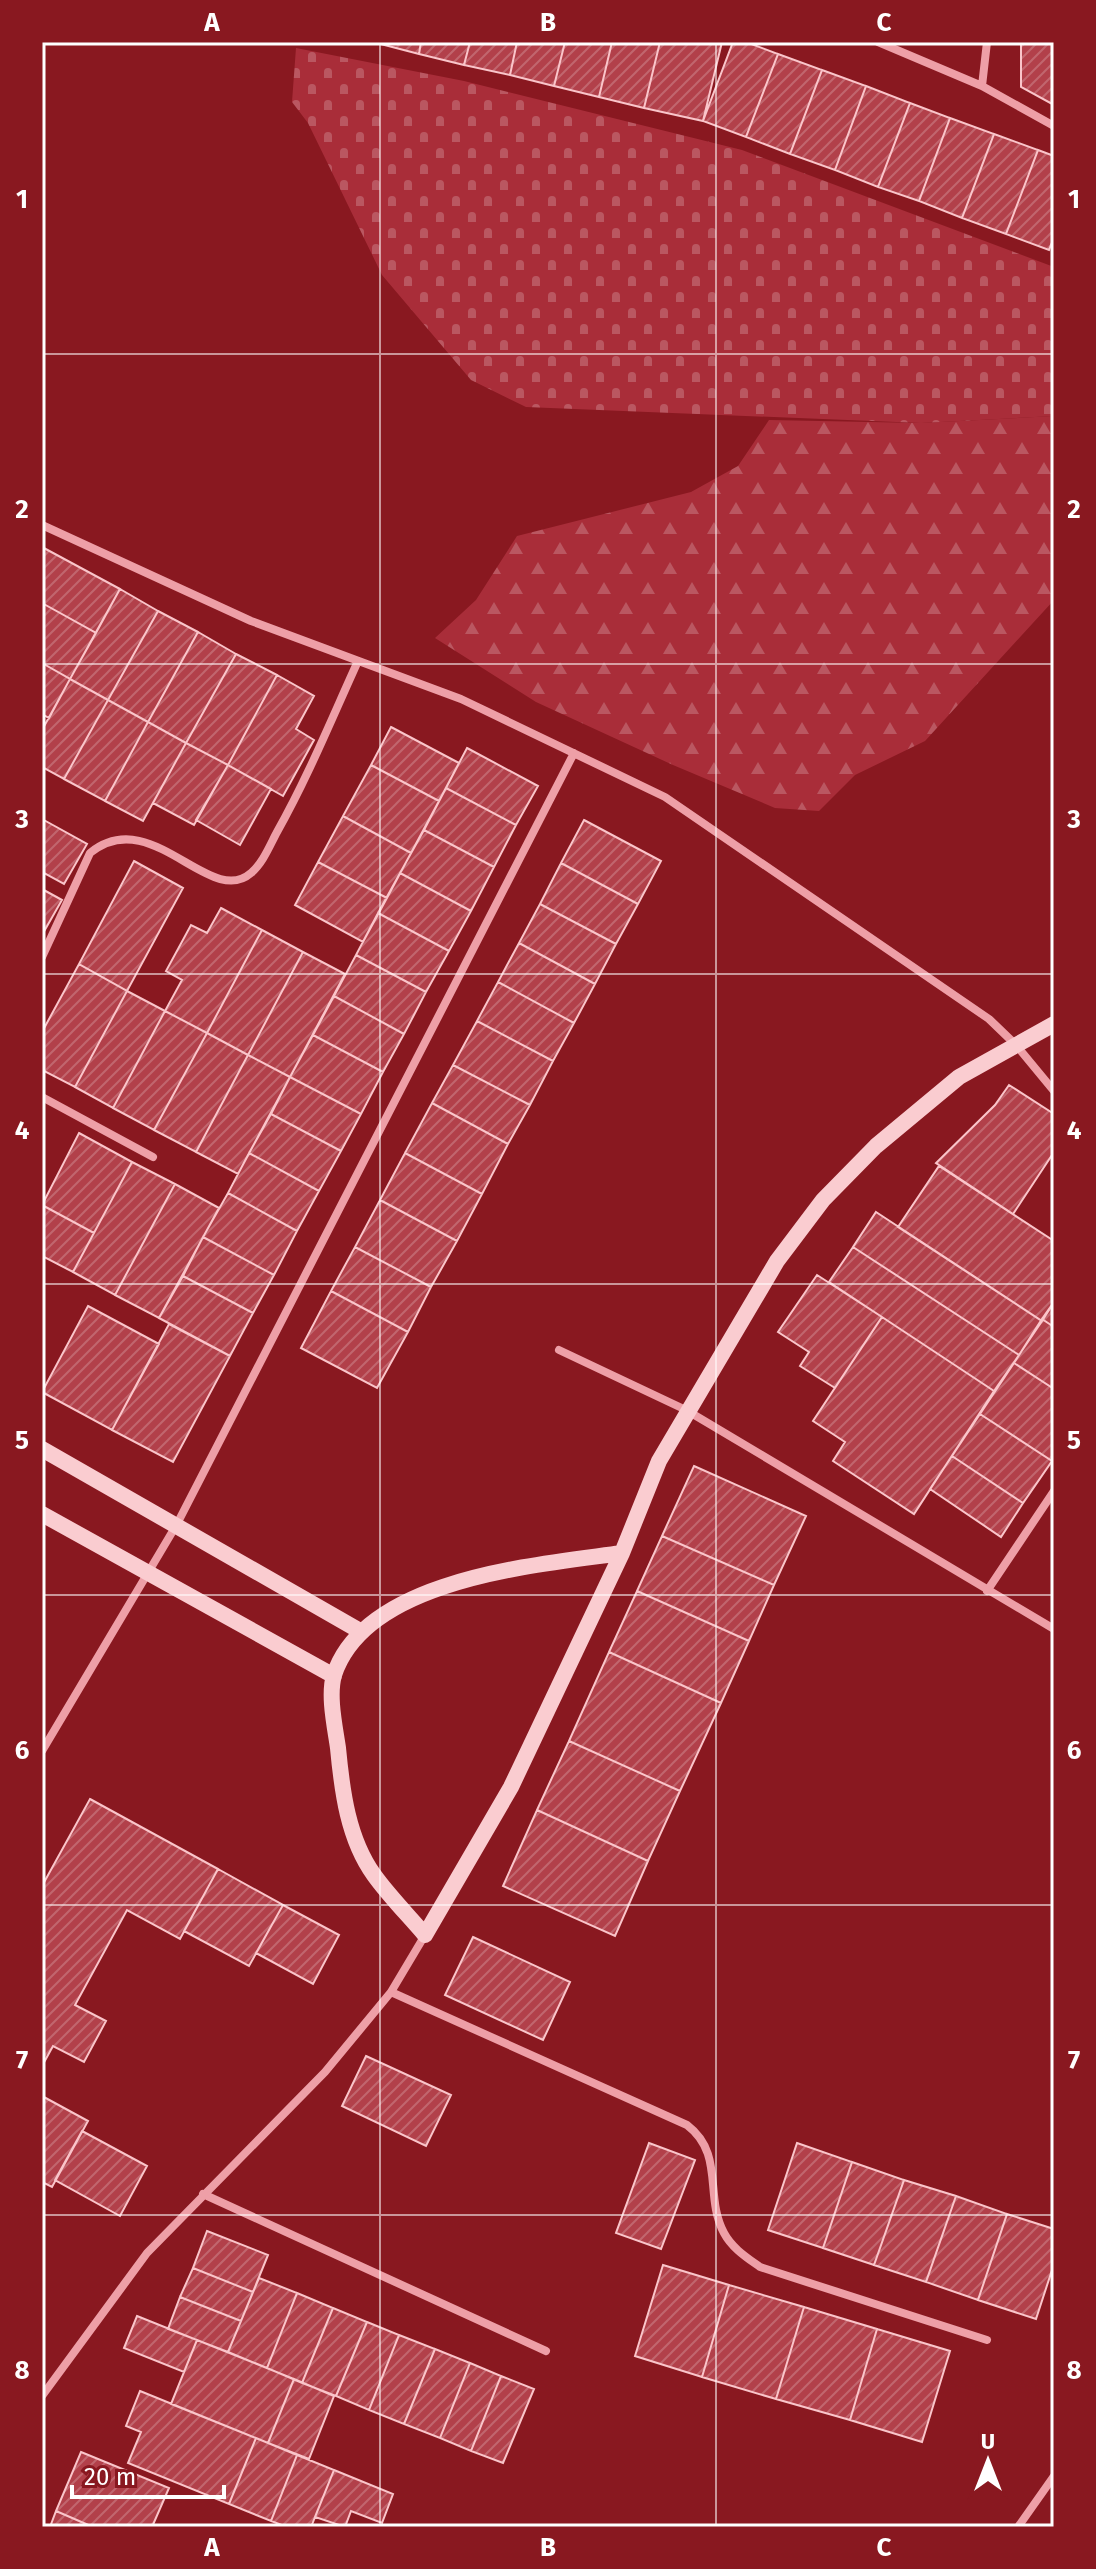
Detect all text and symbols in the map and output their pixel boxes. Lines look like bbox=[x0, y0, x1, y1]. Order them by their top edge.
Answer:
text: A bbox=[203, 7, 220, 38]
text: B bbox=[540, 7, 556, 38]
text: C bbox=[877, 7, 892, 38]
text: 1 bbox=[16, 184, 28, 215]
text: 1 bbox=[1068, 184, 1080, 215]
text: 2 bbox=[15, 494, 29, 525]
text: 2 bbox=[1067, 494, 1081, 525]
text: 3 bbox=[14, 804, 29, 835]
text: 3 bbox=[1066, 804, 1081, 835]
text: 4 bbox=[15, 1115, 30, 1146]
text: 4 bbox=[1067, 1115, 1082, 1146]
text: 5 bbox=[15, 1425, 29, 1456]
text: 5 bbox=[1067, 1425, 1081, 1456]
text: 6 bbox=[15, 1735, 30, 1766]
text: 6 bbox=[1067, 1735, 1082, 1766]
text: 7 bbox=[16, 2045, 28, 2076]
text: 7 bbox=[1068, 2045, 1080, 2076]
text: 8 bbox=[14, 2355, 30, 2386]
text: 8 bbox=[1066, 2355, 1082, 2386]
north arrow bbox=[948, 2421, 1028, 2501]
text: U bbox=[981, 2428, 995, 2455]
scale bar bbox=[72, 2449, 224, 2499]
text: 20 m bbox=[84, 2463, 136, 2491]
text: A bbox=[203, 2532, 220, 2563]
text: B bbox=[540, 2532, 556, 2563]
text: C bbox=[877, 2532, 892, 2563]

